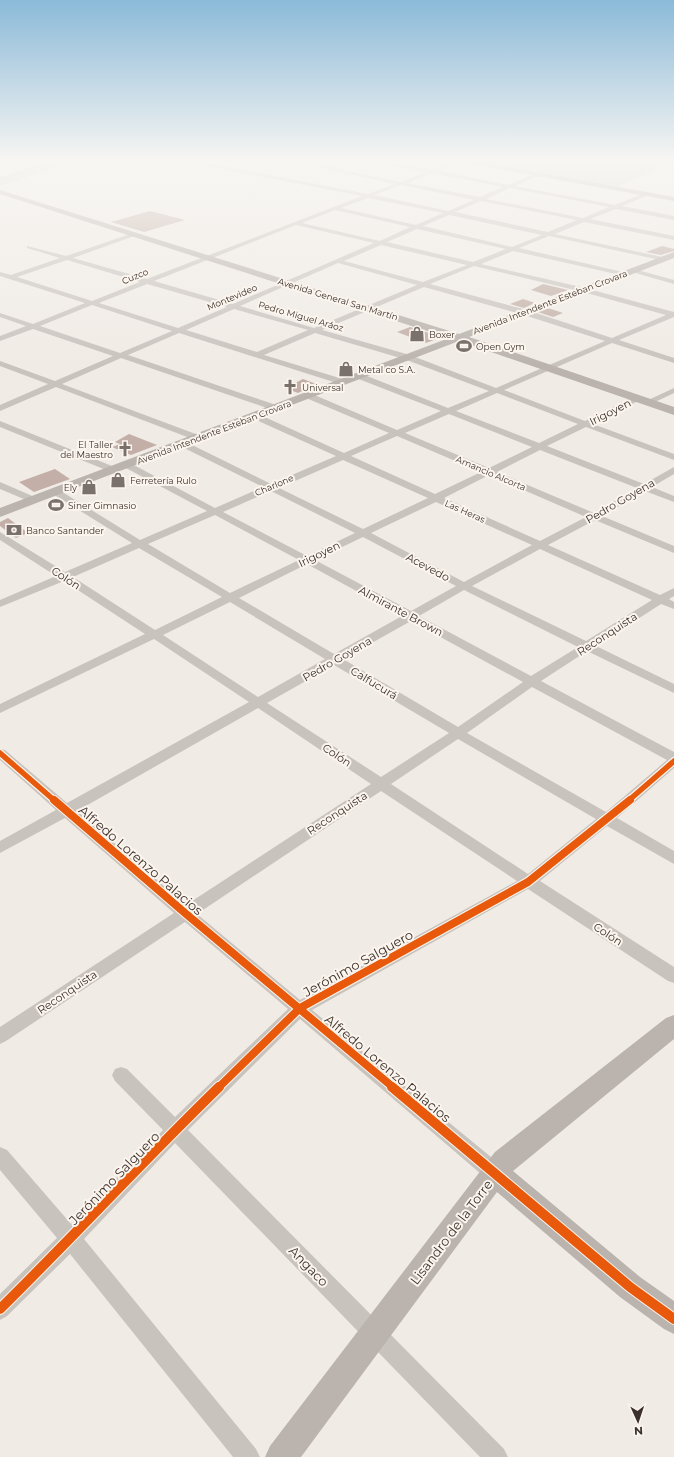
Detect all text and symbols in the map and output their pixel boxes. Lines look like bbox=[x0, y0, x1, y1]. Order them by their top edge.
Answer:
street label: Cuzco bbox=[120, 266, 150, 286]
street label: Avenida Intendente Esteban Crovara bbox=[471, 267, 629, 337]
street label: Avenida General San Martín bbox=[277, 275, 399, 323]
street label: Montevideo bbox=[205, 281, 259, 313]
street label: Pedro Miguel Aráoz bbox=[257, 299, 345, 334]
shop icon: Boxer bbox=[408, 325, 426, 343]
place label: Boxer bbox=[429, 329, 455, 340]
sports icon: Open Gym bbox=[455, 337, 473, 355]
place label: Open Gym bbox=[476, 341, 525, 352]
shop icon: Metal co S.A. bbox=[337, 360, 355, 378]
place label: Metal co S.A. bbox=[358, 364, 415, 375]
church icon: Universal bbox=[281, 378, 299, 396]
place label: Universal bbox=[302, 382, 344, 393]
street label: Irigoyen bbox=[587, 396, 633, 428]
street label: Avenida Intendente Esteban Crovara bbox=[135, 397, 293, 467]
place label: El Taller del Maestro bbox=[60, 439, 113, 460]
church icon: El Taller del Maestro bbox=[116, 440, 134, 458]
street label: Amancio Alcorta bbox=[454, 453, 528, 493]
shop icon: Ferretería Rulo bbox=[109, 471, 127, 489]
street label: Charlone bbox=[253, 472, 295, 498]
place label: Ferretería Rulo bbox=[130, 475, 197, 486]
street label: Pedro Goyena bbox=[583, 476, 657, 526]
shop icon: Ely bbox=[80, 478, 98, 496]
place label: Ely bbox=[64, 482, 77, 493]
sports icon: Siner Gimnasio bbox=[47, 496, 65, 514]
street label: Las Heras bbox=[443, 497, 487, 525]
place label: Siner Gimnasio bbox=[68, 500, 137, 511]
bank icon: Banco Santander bbox=[5, 521, 23, 539]
place label: Banco Santander bbox=[26, 525, 105, 536]
street label: Irigoyen bbox=[296, 538, 342, 570]
street label: Acevedo bbox=[404, 550, 452, 584]
street label: Colón bbox=[49, 563, 83, 593]
street label: Almirante Brown bbox=[356, 583, 446, 639]
street label: Reconquista bbox=[574, 609, 640, 659]
street label: Pedro Goyena bbox=[300, 634, 374, 684]
street label: Calfucurá bbox=[348, 664, 400, 702]
street label: Colón bbox=[320, 740, 354, 770]
street label: Reconquista bbox=[304, 788, 370, 838]
street label: Alfredo Lorenzo Palacios bbox=[76, 802, 206, 918]
street label: Colón bbox=[591, 919, 625, 949]
street label: Jerónimo Salguero bbox=[299, 926, 416, 1000]
street label: Reconquista bbox=[35, 967, 99, 1017]
street label: Alfredo Lorenzo Palacios bbox=[322, 1011, 454, 1125]
street label: Jerónimo Salguero bbox=[65, 1128, 162, 1229]
street label: Lisandro de la Torre bbox=[406, 1176, 496, 1288]
street label: Angaco bbox=[286, 1242, 332, 1290]
north arrow bbox=[618, 1401, 658, 1441]
text: N bbox=[634, 1424, 643, 1438]

